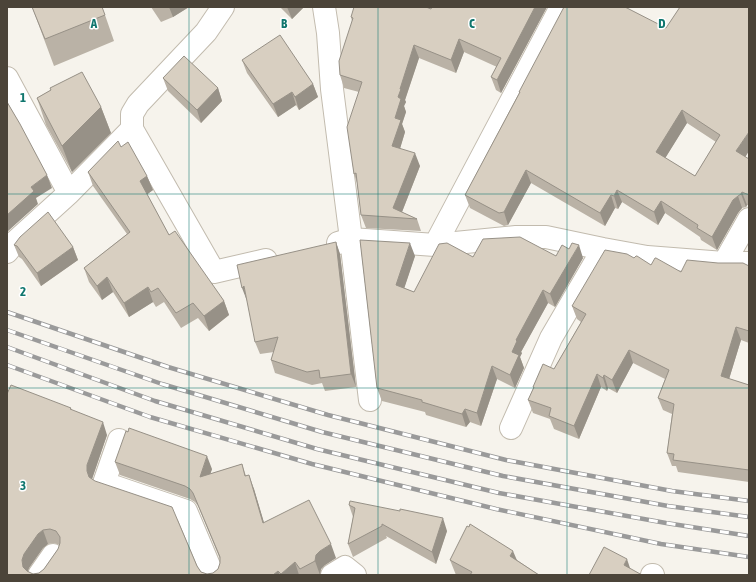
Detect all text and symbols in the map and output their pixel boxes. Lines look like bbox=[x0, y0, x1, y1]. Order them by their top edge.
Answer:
text: A bbox=[90, 16, 98, 31]
text: B bbox=[281, 16, 288, 31]
text: C bbox=[469, 16, 475, 31]
text: D bbox=[658, 16, 666, 31]
text: 1 bbox=[20, 90, 26, 105]
text: 2 bbox=[20, 284, 26, 299]
text: 3 bbox=[20, 478, 26, 493]

